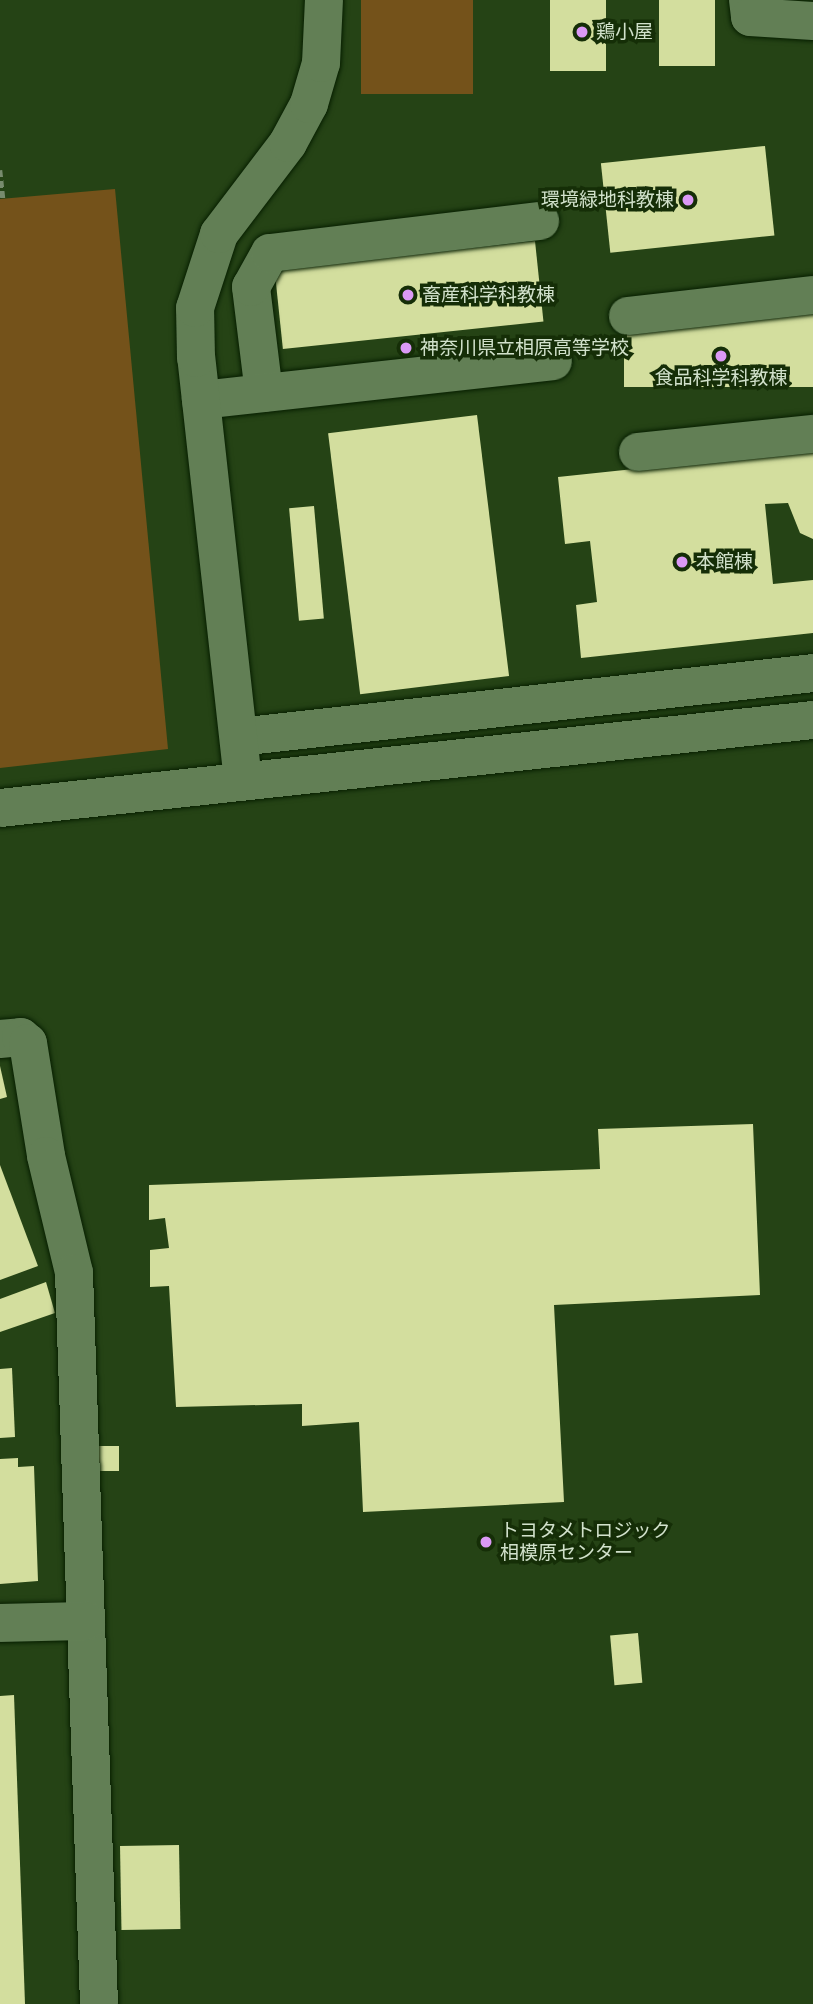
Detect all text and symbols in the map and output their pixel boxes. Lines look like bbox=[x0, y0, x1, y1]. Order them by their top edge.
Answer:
place label: 鶏小屋 bbox=[596, 21, 653, 43]
marker: 鶏小屋 bbox=[574, 24, 590, 40]
place label: 環境緑地科教棟 bbox=[541, 189, 674, 211]
marker: 環境緑地科教棟 bbox=[680, 192, 696, 208]
place label: 畜産科学科教棟 bbox=[422, 284, 555, 306]
marker: 畜産科学科教棟 bbox=[400, 287, 416, 303]
place label: 神奈川県立相原高等学校 bbox=[420, 337, 629, 359]
marker: 神奈川県立相原高等学校 bbox=[398, 340, 414, 356]
marker: 食品科学科教棟 bbox=[713, 348, 729, 364]
place label: 食品科学科教棟 bbox=[655, 367, 787, 389]
place label: 本館棟 bbox=[696, 551, 753, 573]
marker: 本館棟 bbox=[674, 554, 690, 570]
place label: トヨタメトロジック 相模原センター bbox=[500, 1520, 671, 1564]
marker: トヨタメトロジック 相模原センター bbox=[478, 1534, 494, 1550]

